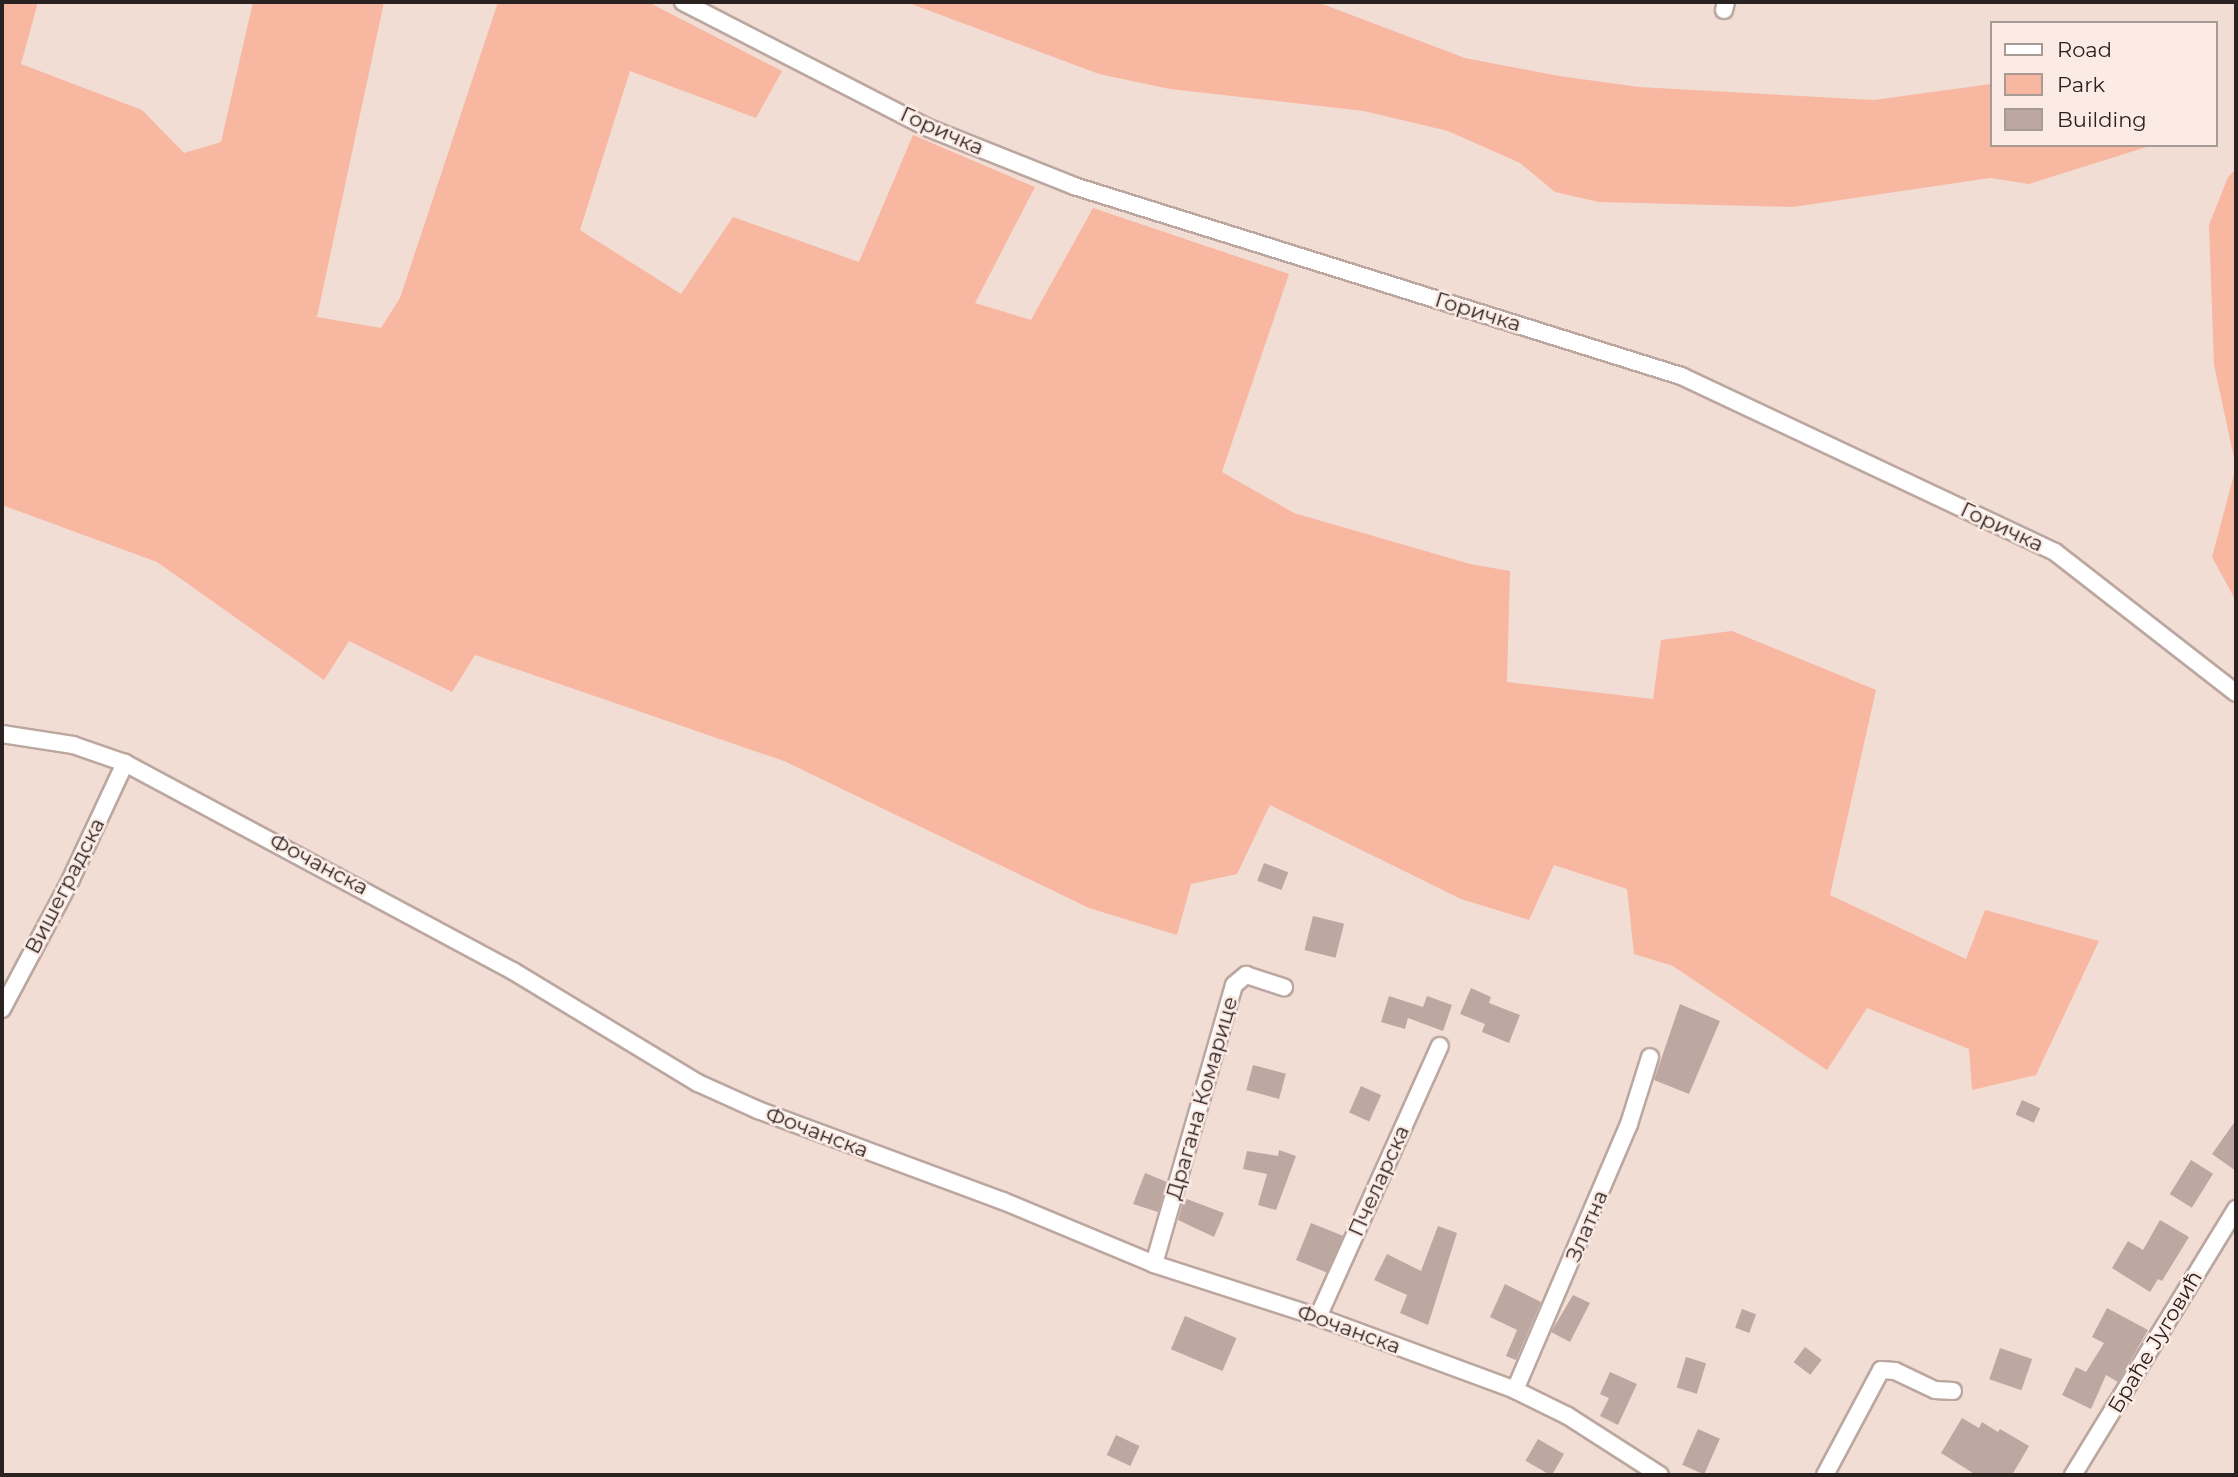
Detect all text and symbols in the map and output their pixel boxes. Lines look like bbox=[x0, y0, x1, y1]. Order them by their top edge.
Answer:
legend bbox=[1990, 21, 2217, 147]
text: Road bbox=[2057, 37, 2112, 62]
text: Park bbox=[2057, 72, 2105, 97]
street label: Горичка bbox=[896, 101, 988, 161]
text: Building bbox=[2057, 107, 2147, 132]
street label: Горичка bbox=[1432, 287, 1524, 337]
street label: Горичка bbox=[1957, 497, 2047, 557]
street label: Вишеградска bbox=[20, 814, 110, 958]
street label: Фочанска bbox=[266, 828, 372, 900]
street label: Драгана Комарице bbox=[1161, 994, 1243, 1202]
street label: Фочанска bbox=[762, 1101, 872, 1163]
street label: Пчеларска bbox=[1343, 1122, 1415, 1240]
street label: Златна bbox=[1561, 1187, 1613, 1265]
street label: Браће Југовић bbox=[2103, 1266, 2207, 1418]
street label: Фочанска bbox=[1294, 1299, 1404, 1359]

